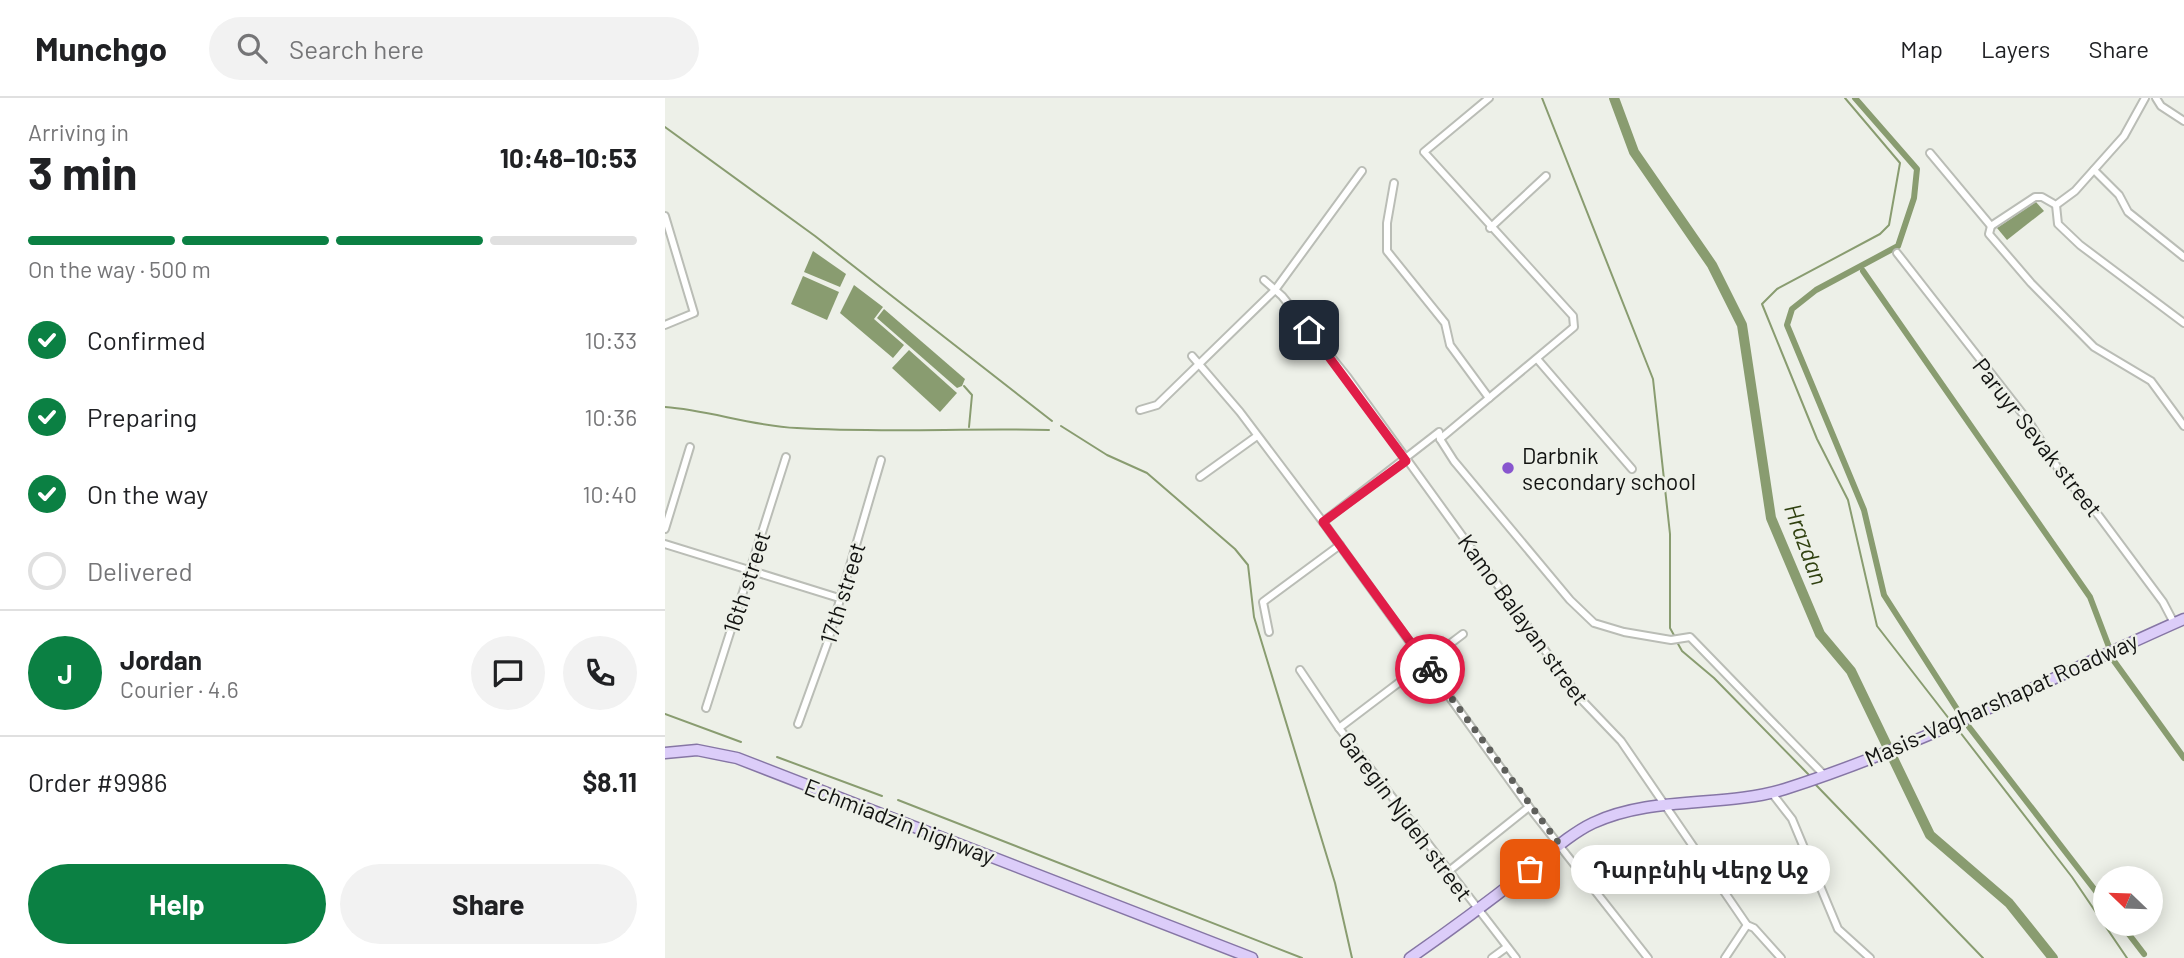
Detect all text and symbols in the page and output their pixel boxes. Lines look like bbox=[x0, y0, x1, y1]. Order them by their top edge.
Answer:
search box bbox=[209, 17, 699, 80]
text: Munchgo bbox=[35, 28, 167, 68]
icon: search bbox=[233, 29, 271, 67]
text: Search here bbox=[289, 33, 424, 64]
text: Map bbox=[1900, 34, 1943, 63]
text: Layers bbox=[1981, 34, 2050, 63]
text: Share bbox=[2088, 34, 2149, 63]
text: Arriving in bbox=[28, 118, 129, 146]
text: 10:48–10:53 bbox=[500, 142, 637, 173]
text: 3 min bbox=[28, 144, 137, 199]
text: On the way · 500 m bbox=[28, 255, 211, 283]
pin bbox=[1279, 300, 1339, 360]
icon: home bbox=[1290, 311, 1328, 349]
icon: check bbox=[28, 321, 66, 359]
text: Confirmed bbox=[87, 324, 206, 355]
text: 10:33 bbox=[584, 326, 637, 354]
street label: Paruyr Sevak street bbox=[1967, 352, 2109, 522]
icon: check bbox=[28, 398, 66, 436]
text: Preparing bbox=[87, 401, 197, 432]
text: 10:36 bbox=[584, 403, 637, 431]
place label: Darbnik secondary school bbox=[1522, 441, 1696, 495]
marker: Darbnik secondary school bbox=[1500, 460, 1516, 476]
icon: check bbox=[28, 475, 66, 513]
text: On the way bbox=[87, 478, 208, 509]
text: 10:40 bbox=[582, 480, 637, 508]
water label: Hrazdan bbox=[1779, 499, 1835, 589]
street label: 16th street bbox=[716, 527, 776, 637]
street label: Kamo Balayan street bbox=[1453, 528, 1595, 710]
street label: 17th street bbox=[813, 539, 871, 647]
text: Delivered bbox=[87, 555, 193, 586]
street label: Masis-Vagharshapat Roadway bbox=[1860, 626, 2142, 772]
courier bbox=[1395, 634, 1465, 704]
button: chat bbox=[471, 636, 545, 710]
button: phone bbox=[563, 636, 637, 710]
text: Jordan bbox=[120, 644, 202, 675]
icon: bike bbox=[1411, 650, 1449, 688]
text: J bbox=[57, 658, 73, 689]
text: Courier · 4.6 bbox=[120, 675, 239, 703]
street label: Garegin Njdeh street bbox=[1333, 726, 1479, 906]
text: Order #9986 bbox=[28, 766, 167, 797]
text: $8.11 bbox=[582, 766, 637, 797]
street label: Echmiadzin highway bbox=[801, 772, 1000, 870]
pin bbox=[1500, 839, 1560, 899]
callout: Դարբնիկ Վերջ Աջ bbox=[1572, 844, 1831, 894]
icon: bag bbox=[1511, 850, 1549, 888]
text: Դարբնիկ Վերջ Աջ bbox=[1593, 855, 1808, 883]
button: Help bbox=[28, 864, 326, 944]
button: Share bbox=[340, 864, 637, 944]
north arrow bbox=[2093, 866, 2163, 936]
map controls bbox=[2093, 866, 2163, 936]

